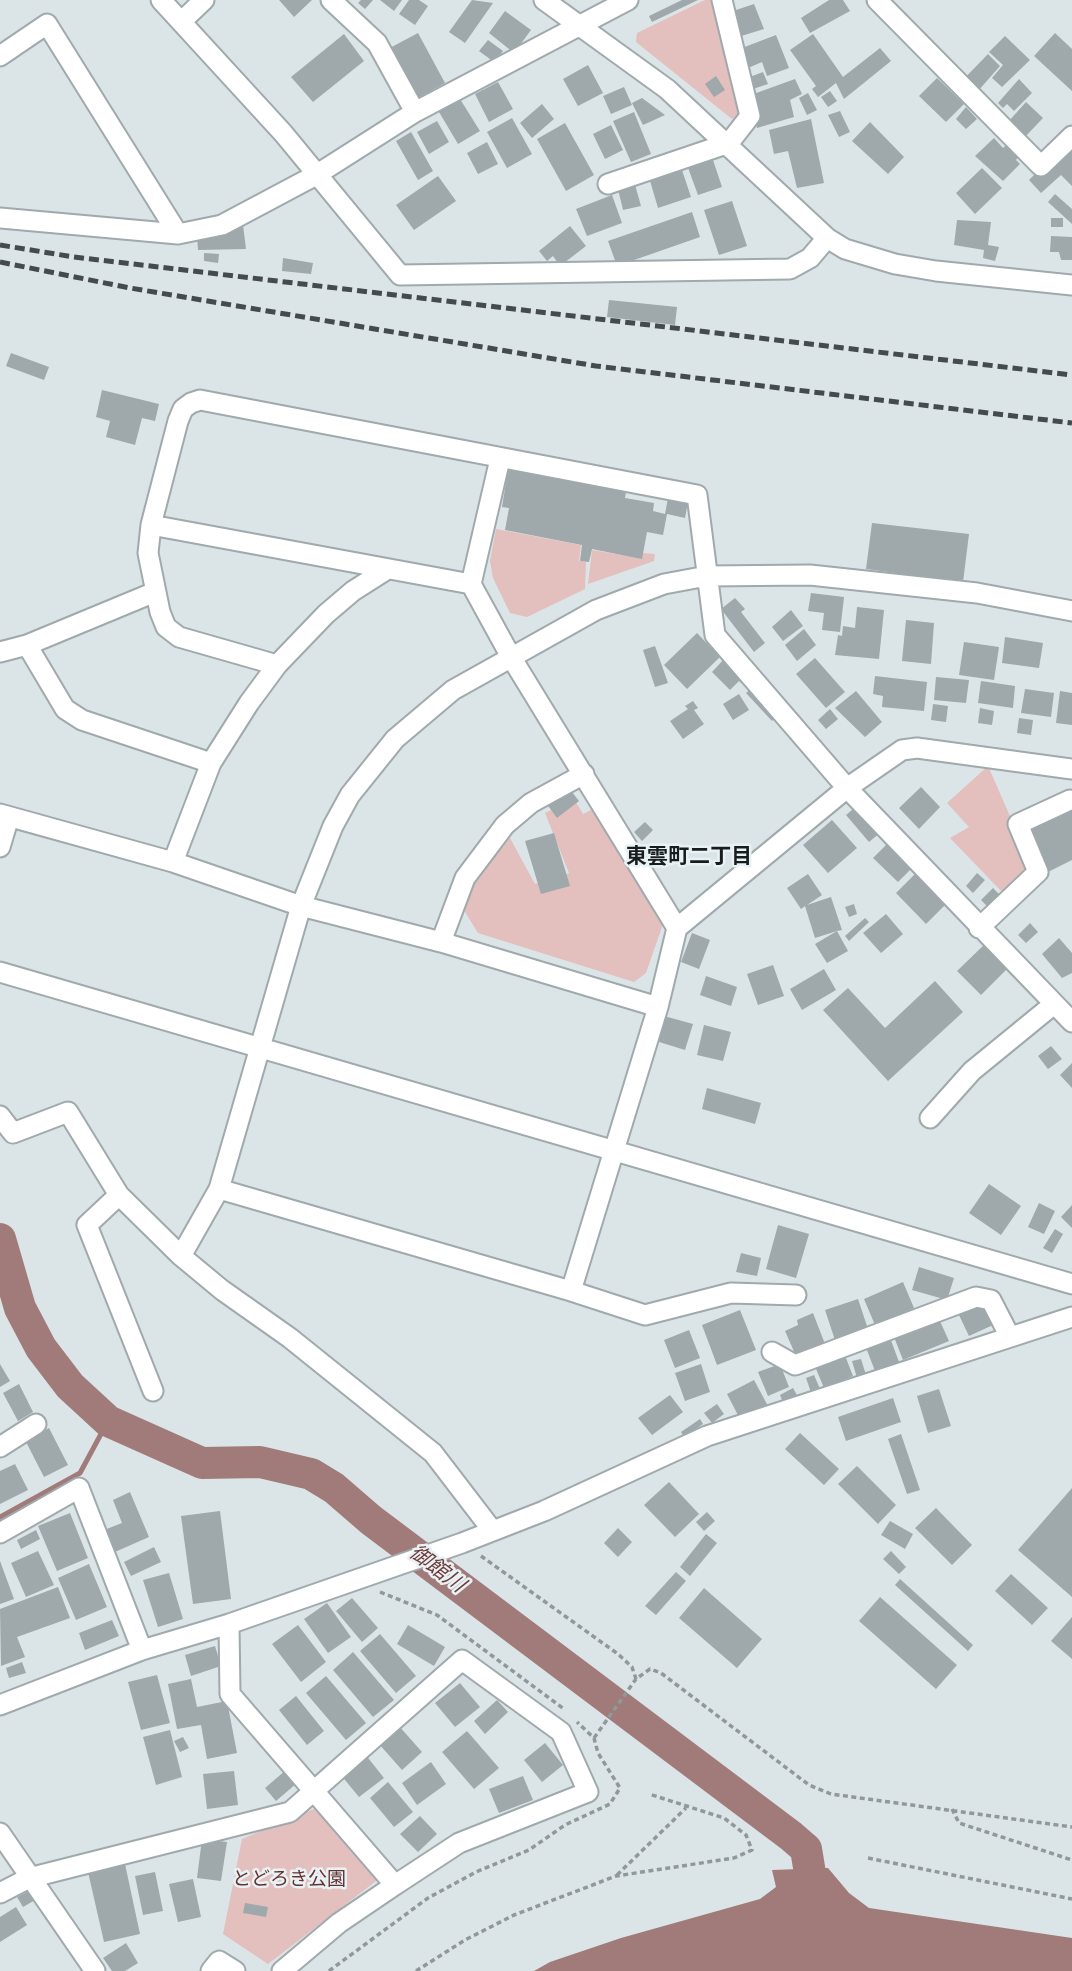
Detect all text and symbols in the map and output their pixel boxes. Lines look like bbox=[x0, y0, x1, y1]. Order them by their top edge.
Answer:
district label: 東雲町二丁目 bbox=[626, 844, 752, 870]
water label: 御館川 bbox=[404, 1540, 470, 1598]
park label: とどろき公園 bbox=[232, 1868, 346, 1890]

